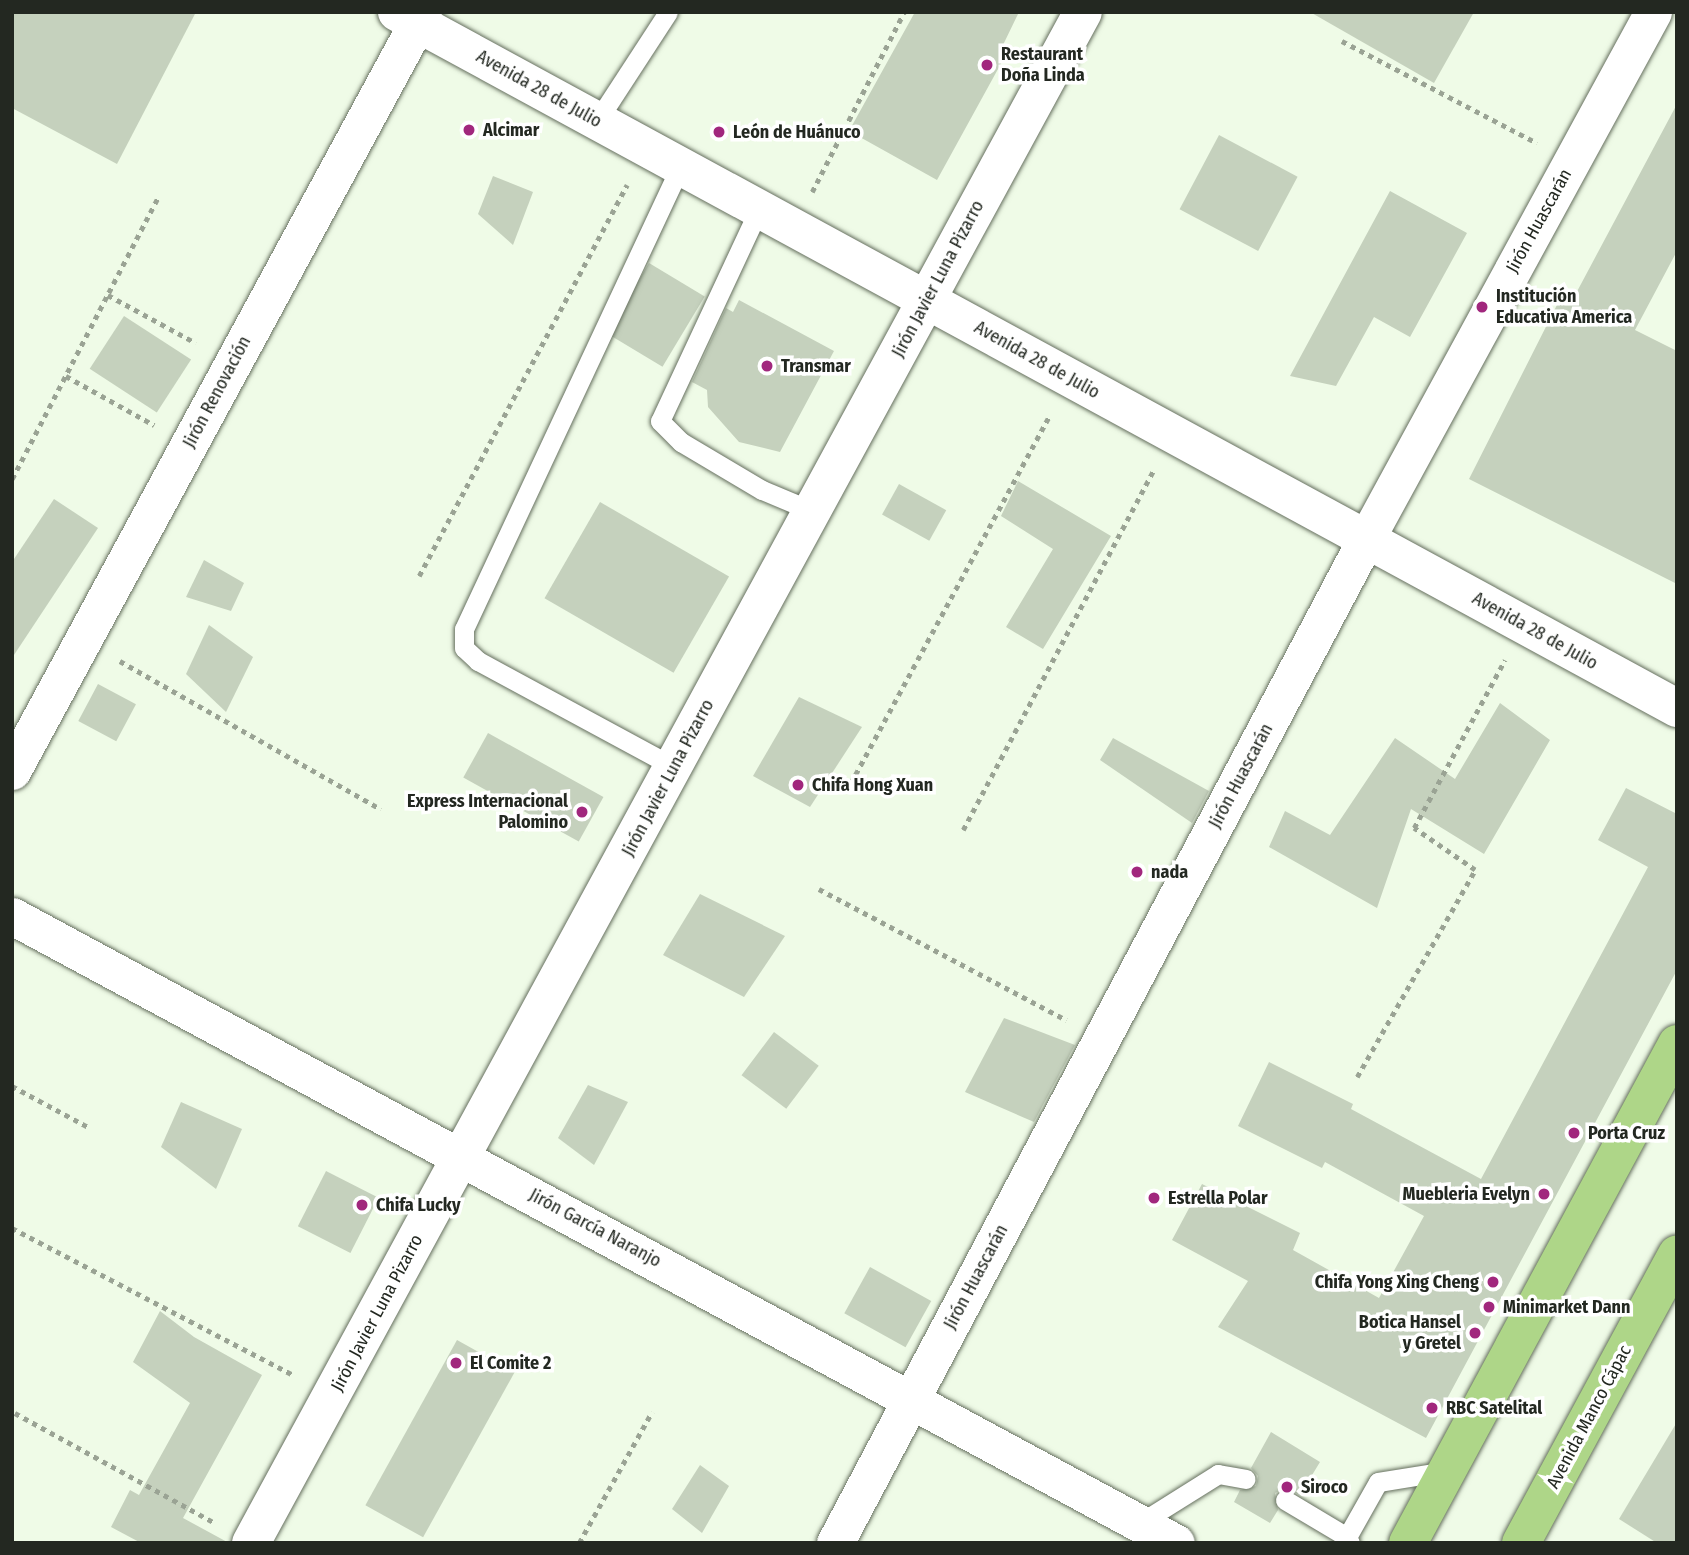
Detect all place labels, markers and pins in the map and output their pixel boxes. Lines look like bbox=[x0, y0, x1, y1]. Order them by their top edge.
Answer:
place label: Restaurant Doña Linda bbox=[1001, 44, 1085, 86]
marker: Restaurant Doña Linda bbox=[979, 57, 995, 73]
place label: Alcimar bbox=[483, 119, 539, 141]
place label: León de Huánuco bbox=[733, 121, 861, 143]
marker: Alcimar bbox=[461, 122, 477, 138]
marker: León de Huánuco bbox=[711, 124, 727, 140]
place label: Institución Educativa America bbox=[1496, 286, 1632, 328]
marker: Institución Educativa America bbox=[1474, 299, 1490, 315]
place label: Transmar bbox=[781, 355, 851, 377]
marker: Transmar bbox=[759, 358, 775, 374]
place label: Chifa Hong Xuan bbox=[812, 774, 933, 796]
marker: Chifa Hong Xuan bbox=[790, 777, 806, 793]
place label: Express Internacional Palomino bbox=[407, 791, 568, 834]
marker: Express Internacional Palomino bbox=[574, 804, 590, 820]
place label: nada bbox=[1151, 861, 1188, 883]
marker: nada bbox=[1129, 864, 1145, 880]
place label: Porta Cruz bbox=[1588, 1122, 1665, 1144]
marker: Porta Cruz bbox=[1566, 1125, 1582, 1141]
place label: Muebleria Evelyn bbox=[1403, 1183, 1530, 1205]
marker: Muebleria Evelyn bbox=[1536, 1186, 1552, 1202]
place label: Estrella Polar bbox=[1168, 1187, 1268, 1209]
marker: Estrella Polar bbox=[1146, 1190, 1162, 1206]
place label: Chifa Lucky bbox=[376, 1194, 461, 1216]
marker: Chifa Lucky bbox=[354, 1197, 370, 1213]
place label: Chifa Yong Xing Cheng bbox=[1315, 1271, 1479, 1293]
marker: Chifa Yong Xing Cheng bbox=[1485, 1274, 1501, 1290]
place label: Minimarket Dann bbox=[1503, 1296, 1630, 1318]
marker: Minimarket Dann bbox=[1481, 1299, 1497, 1315]
place label: Botica Hansel y Gretel bbox=[1359, 1312, 1461, 1354]
marker: Botica Hansel y Gretel bbox=[1467, 1325, 1483, 1341]
place label: El Comite 2 bbox=[470, 1352, 551, 1374]
marker: El Comite 2 bbox=[448, 1355, 464, 1371]
place label: RBC Satelital bbox=[1446, 1397, 1542, 1419]
marker: RBC Satelital bbox=[1424, 1400, 1440, 1416]
place label: Siroco bbox=[1301, 1476, 1348, 1498]
marker: Siroco bbox=[1279, 1479, 1295, 1495]

